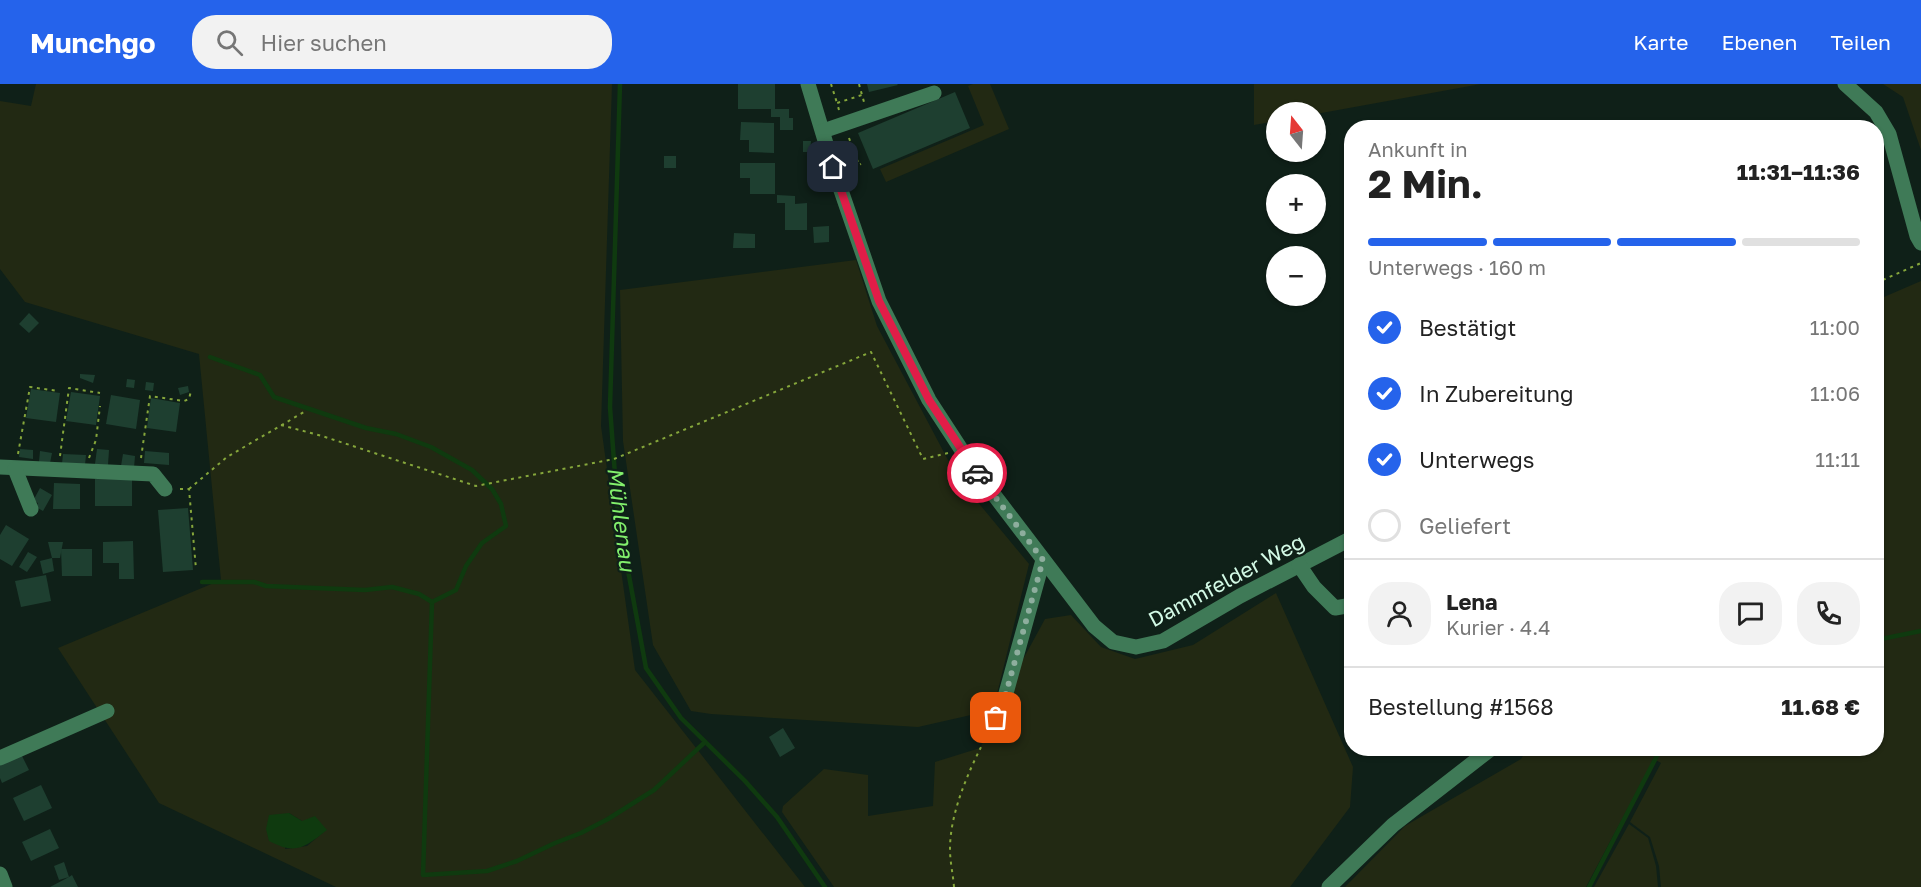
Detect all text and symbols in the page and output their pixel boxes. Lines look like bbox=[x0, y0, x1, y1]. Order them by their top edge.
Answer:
search box bbox=[192, 15, 612, 69]
text: Munchgo bbox=[30, 26, 156, 59]
icon: search bbox=[213, 26, 246, 59]
text: Hier suchen bbox=[261, 29, 387, 56]
text: Karte bbox=[1633, 29, 1689, 55]
text: Ebenen bbox=[1722, 29, 1797, 55]
text: Teilen bbox=[1830, 29, 1891, 55]
north arrow bbox=[1266, 102, 1326, 162]
map controls bbox=[1266, 102, 1326, 306]
text: Ankunft in bbox=[1368, 137, 1468, 161]
pin bbox=[807, 141, 858, 192]
icon: home bbox=[816, 150, 849, 183]
text: 11:31–11:36 bbox=[1737, 158, 1860, 185]
text: 2 Min. bbox=[1368, 160, 1483, 207]
button: + bbox=[1266, 174, 1326, 234]
button: − bbox=[1266, 246, 1326, 306]
text: Unterwegs · 160 m bbox=[1368, 255, 1546, 279]
icon: check bbox=[1368, 311, 1401, 344]
text: Bestätigt bbox=[1419, 314, 1516, 341]
text: 11:00 bbox=[1810, 315, 1860, 339]
icon: check bbox=[1368, 377, 1401, 410]
text: In Zubereitung bbox=[1419, 380, 1574, 407]
text: 11:06 bbox=[1810, 381, 1860, 405]
courier bbox=[947, 443, 1007, 503]
icon: check bbox=[1368, 443, 1401, 476]
text: Unterwegs bbox=[1419, 446, 1535, 473]
text: 11:11 bbox=[1815, 447, 1860, 471]
icon: car bbox=[961, 457, 994, 490]
water label: Mühlenau bbox=[602, 465, 642, 574]
text: Geliefert bbox=[1419, 512, 1511, 539]
street label: Dammfelder Weg bbox=[1144, 528, 1308, 632]
button: person bbox=[1368, 582, 1431, 645]
button: chat bbox=[1719, 582, 1782, 645]
button: phone bbox=[1797, 582, 1860, 645]
text: Lena bbox=[1446, 588, 1498, 615]
text: Kurier · 4.4 bbox=[1446, 615, 1550, 639]
pin bbox=[970, 692, 1021, 743]
text: Bestellung #1568 bbox=[1368, 693, 1554, 720]
text: 11.68 € bbox=[1781, 693, 1860, 720]
icon: bag bbox=[979, 701, 1012, 734]

